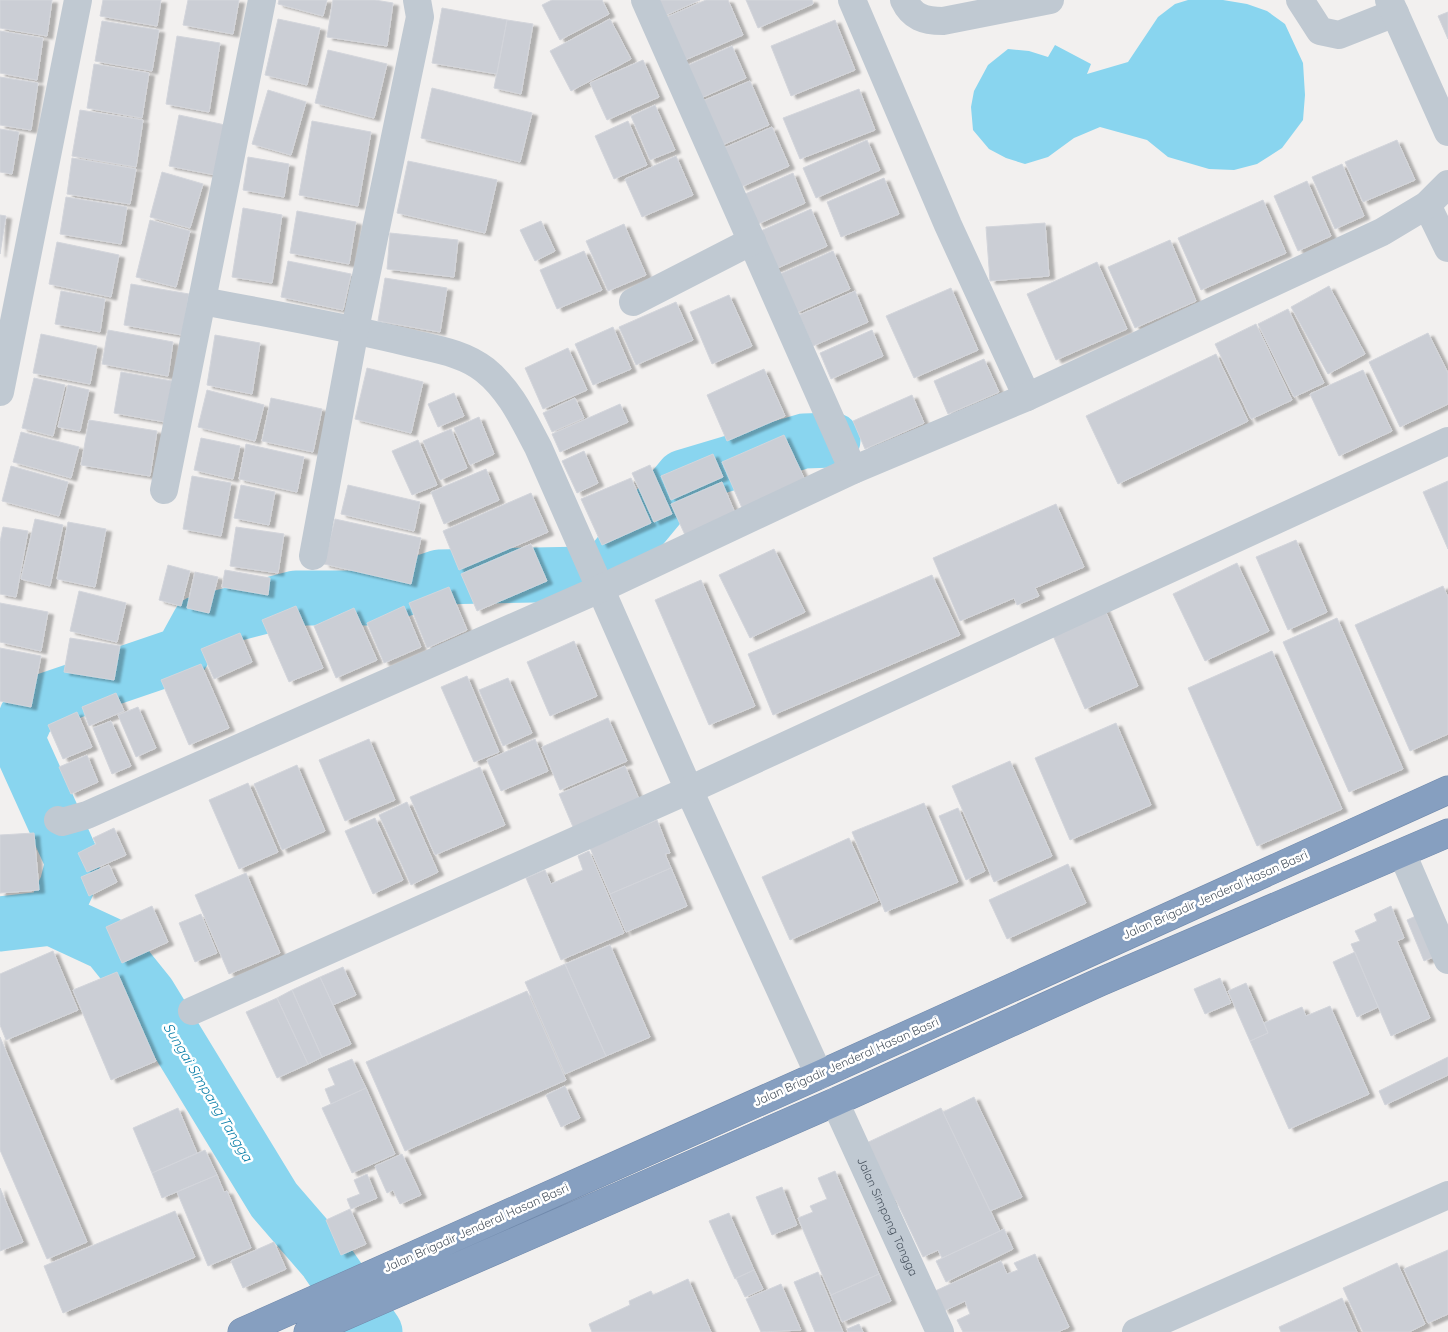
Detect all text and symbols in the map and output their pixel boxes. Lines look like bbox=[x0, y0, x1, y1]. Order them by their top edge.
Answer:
street label: Jalan Brigadir Jenderal Hasan Basri bbox=[1120, 847, 1310, 942]
street label: Jalan Brigadir Jenderal Hasan Basri bbox=[751, 1014, 941, 1109]
water label: Sungai Simpang Tangga bbox=[159, 1019, 257, 1166]
street label: Jalan Simpang Tangga bbox=[854, 1154, 921, 1278]
street label: Jalan Brigadir Jenderal Hasan Basri bbox=[381, 1180, 571, 1275]

